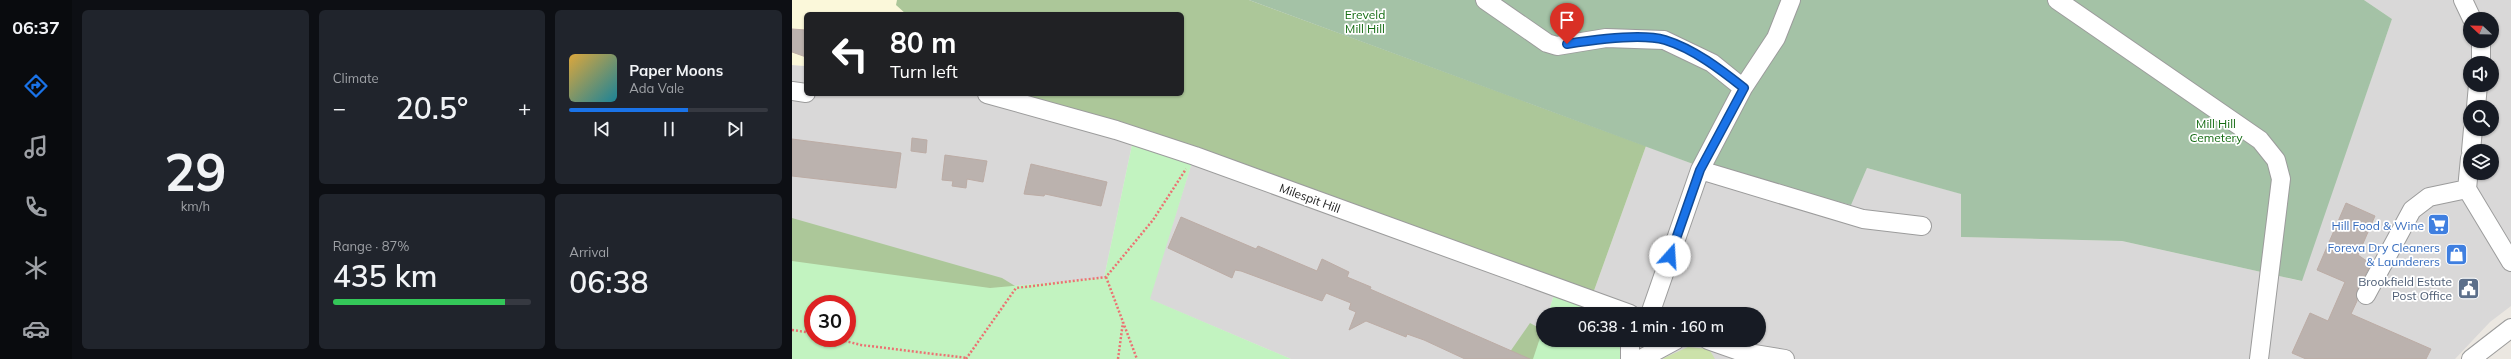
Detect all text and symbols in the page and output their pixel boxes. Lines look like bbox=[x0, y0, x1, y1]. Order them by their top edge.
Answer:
pin bbox=[1550, 3, 1584, 44]
park label: Ereveld Mill Hill bbox=[1345, 7, 1385, 36]
icon: arrive bbox=[1556, 9, 1578, 31]
north arrow bbox=[2463, 12, 2499, 48]
map controls bbox=[2463, 12, 2499, 180]
text: 06:37 bbox=[12, 16, 60, 39]
text: 80 m bbox=[890, 25, 956, 60]
icon: left bbox=[824, 28, 876, 80]
button: sound bbox=[2463, 56, 2499, 92]
text: Turn left bbox=[890, 60, 958, 83]
text: Paper Moons bbox=[629, 61, 723, 80]
text: Climate bbox=[333, 70, 379, 86]
icon: directions bbox=[22, 72, 50, 100]
text: Ada Vale bbox=[629, 80, 684, 96]
text: 20.5° bbox=[396, 89, 468, 127]
text: − bbox=[333, 94, 346, 122]
text: + bbox=[518, 94, 531, 122]
button: search bbox=[2463, 100, 2499, 136]
park label: Mill Hill Cemetery bbox=[2189, 116, 2243, 145]
icon: previous bbox=[591, 118, 613, 140]
icon: pause bbox=[658, 118, 680, 140]
icon: next bbox=[724, 118, 746, 140]
icon: music bbox=[22, 133, 50, 161]
text: 29 bbox=[164, 139, 227, 204]
button: layers bbox=[2463, 144, 2499, 180]
street label: Milespit Hill bbox=[1278, 180, 1342, 216]
icon: phone bbox=[22, 193, 50, 221]
text: km/h bbox=[181, 198, 210, 214]
supermarket icon: Hill Food & Wine bbox=[2426, 212, 2452, 238]
place label: Hill Food & Wine bbox=[2332, 218, 2424, 233]
position arrow bbox=[1649, 235, 1691, 277]
text: Range · 87% bbox=[333, 238, 410, 254]
place label: Foreva Dry Cleaners & Launderers bbox=[2328, 240, 2440, 269]
shop icon: Foreva Dry Cleaners & Launderers bbox=[2443, 241, 2469, 267]
text: Arrival bbox=[569, 244, 609, 260]
icon: climate bbox=[22, 254, 50, 282]
text: 435 km bbox=[333, 257, 437, 295]
text: 06:38 bbox=[569, 263, 648, 301]
place label: Brookfield Estate Post Office bbox=[2358, 274, 2452, 303]
public building icon: Brookfield Estate Post Office bbox=[2455, 275, 2481, 301]
speed limit sign: 30 bbox=[804, 295, 856, 347]
icon: car bbox=[22, 315, 50, 343]
text: 06:38 · 1 min · 160 m bbox=[1578, 317, 1724, 336]

